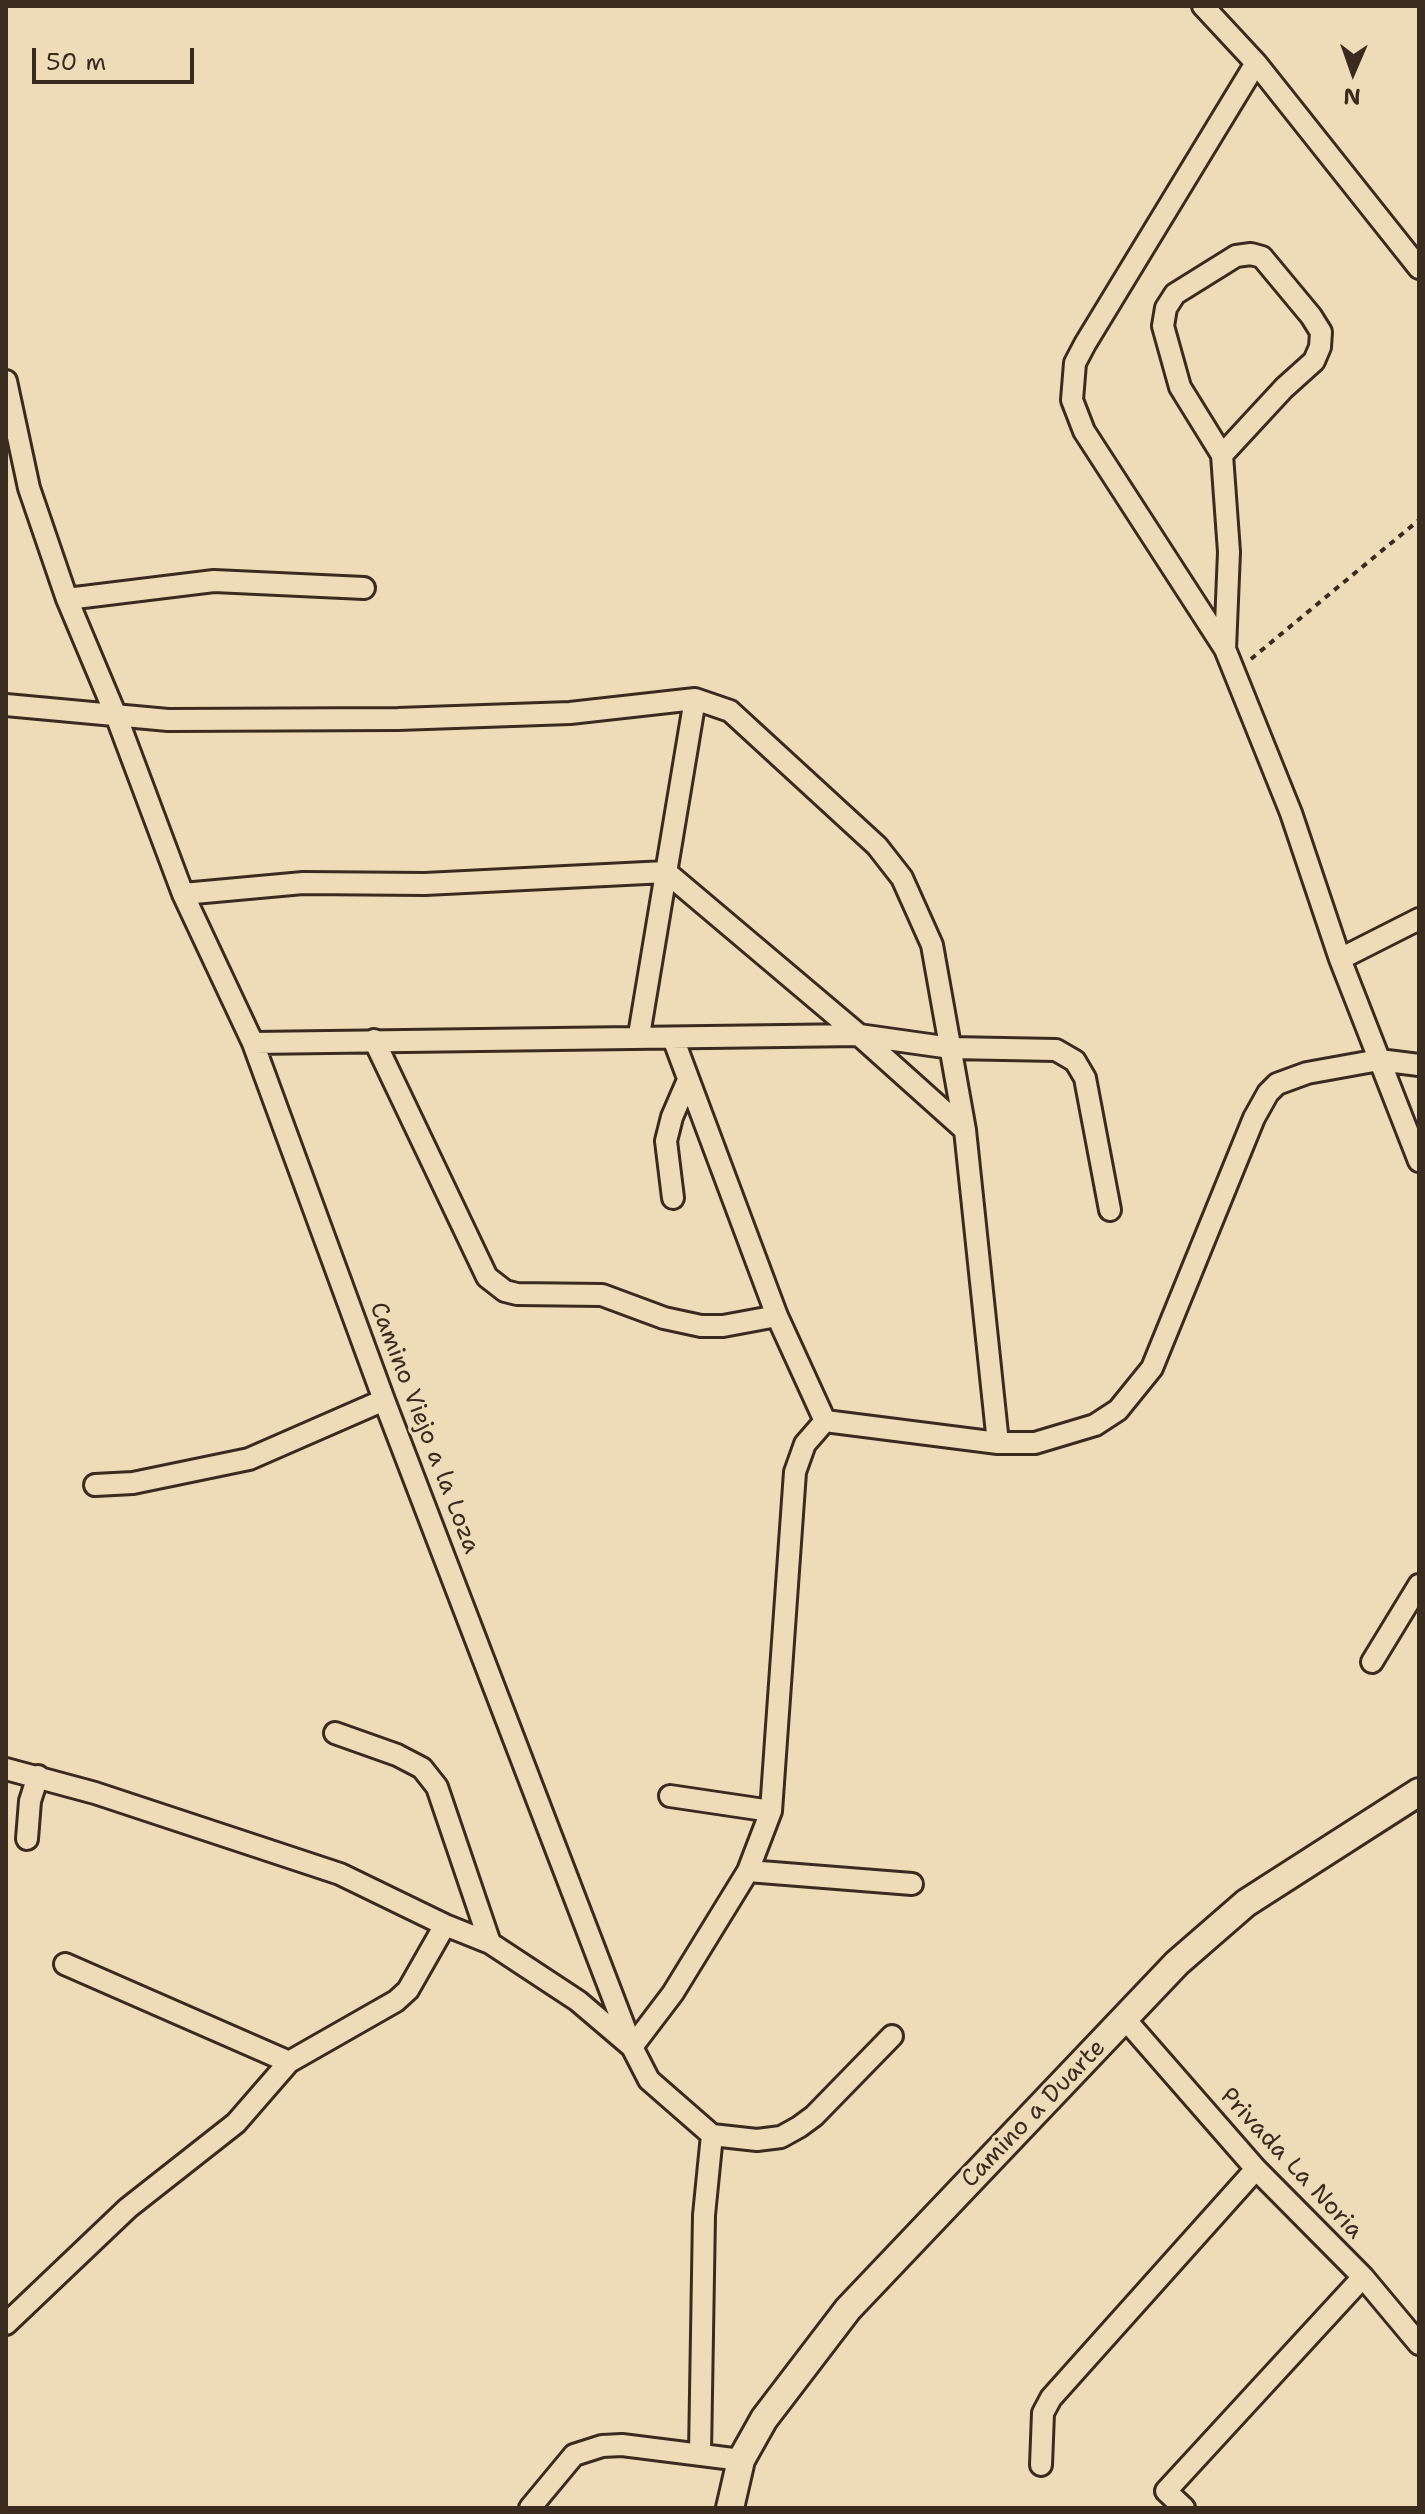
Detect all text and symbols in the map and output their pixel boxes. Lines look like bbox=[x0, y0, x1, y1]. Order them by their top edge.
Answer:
scale bar bbox=[36, 32, 198, 82]
north arrow bbox=[1313, 32, 1393, 112]
text: 50 m bbox=[46, 46, 106, 78]
text: N bbox=[1343, 82, 1361, 111]
street label: Camino Viejo a la Loza bbox=[363, 1298, 485, 1558]
street label: Camino a Duarte bbox=[956, 2034, 1112, 2194]
street label: Privada La Noria bbox=[1214, 2082, 1368, 2246]

